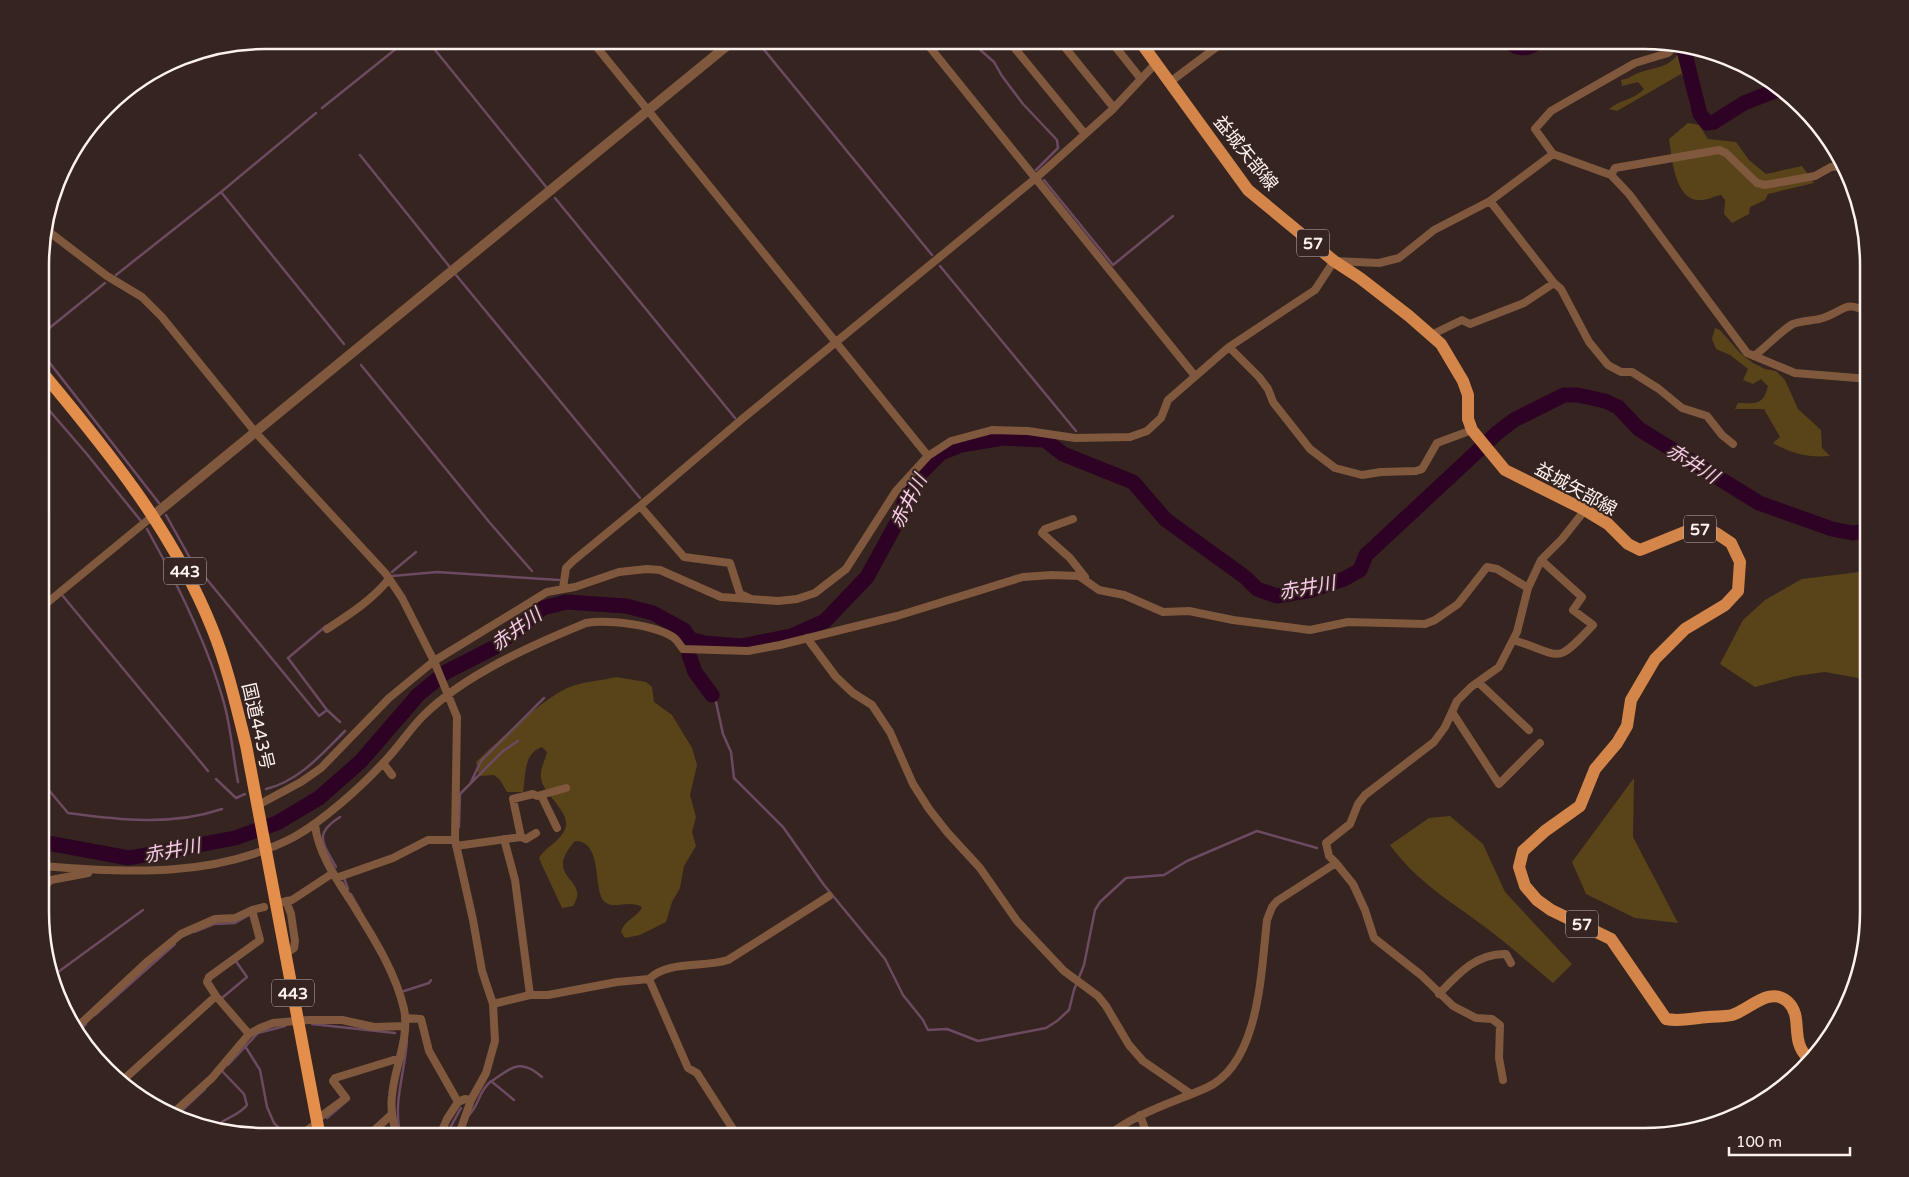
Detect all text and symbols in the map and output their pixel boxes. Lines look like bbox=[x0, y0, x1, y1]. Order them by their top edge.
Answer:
street label: 益城矢部線 bbox=[1209, 111, 1283, 195]
road number: 57 bbox=[1297, 230, 1329, 256]
water label: 赤井川 bbox=[1662, 439, 1724, 489]
street label: 益城矢部線 bbox=[1531, 458, 1621, 520]
water label: 赤井川 bbox=[886, 469, 933, 532]
road number: 57 bbox=[1684, 516, 1716, 542]
road number: 443 bbox=[164, 558, 206, 584]
water label: 赤井川 bbox=[1277, 572, 1339, 604]
water label: 赤井川 bbox=[487, 603, 548, 655]
street label: 国道443号 bbox=[237, 681, 279, 771]
water label: 赤井川 bbox=[142, 834, 204, 867]
road number: 57 bbox=[1566, 911, 1598, 938]
road number: 443 bbox=[272, 980, 314, 1006]
scale bar bbox=[1729, 1124, 1850, 1156]
text: 100 m bbox=[1736, 1133, 1782, 1151]

